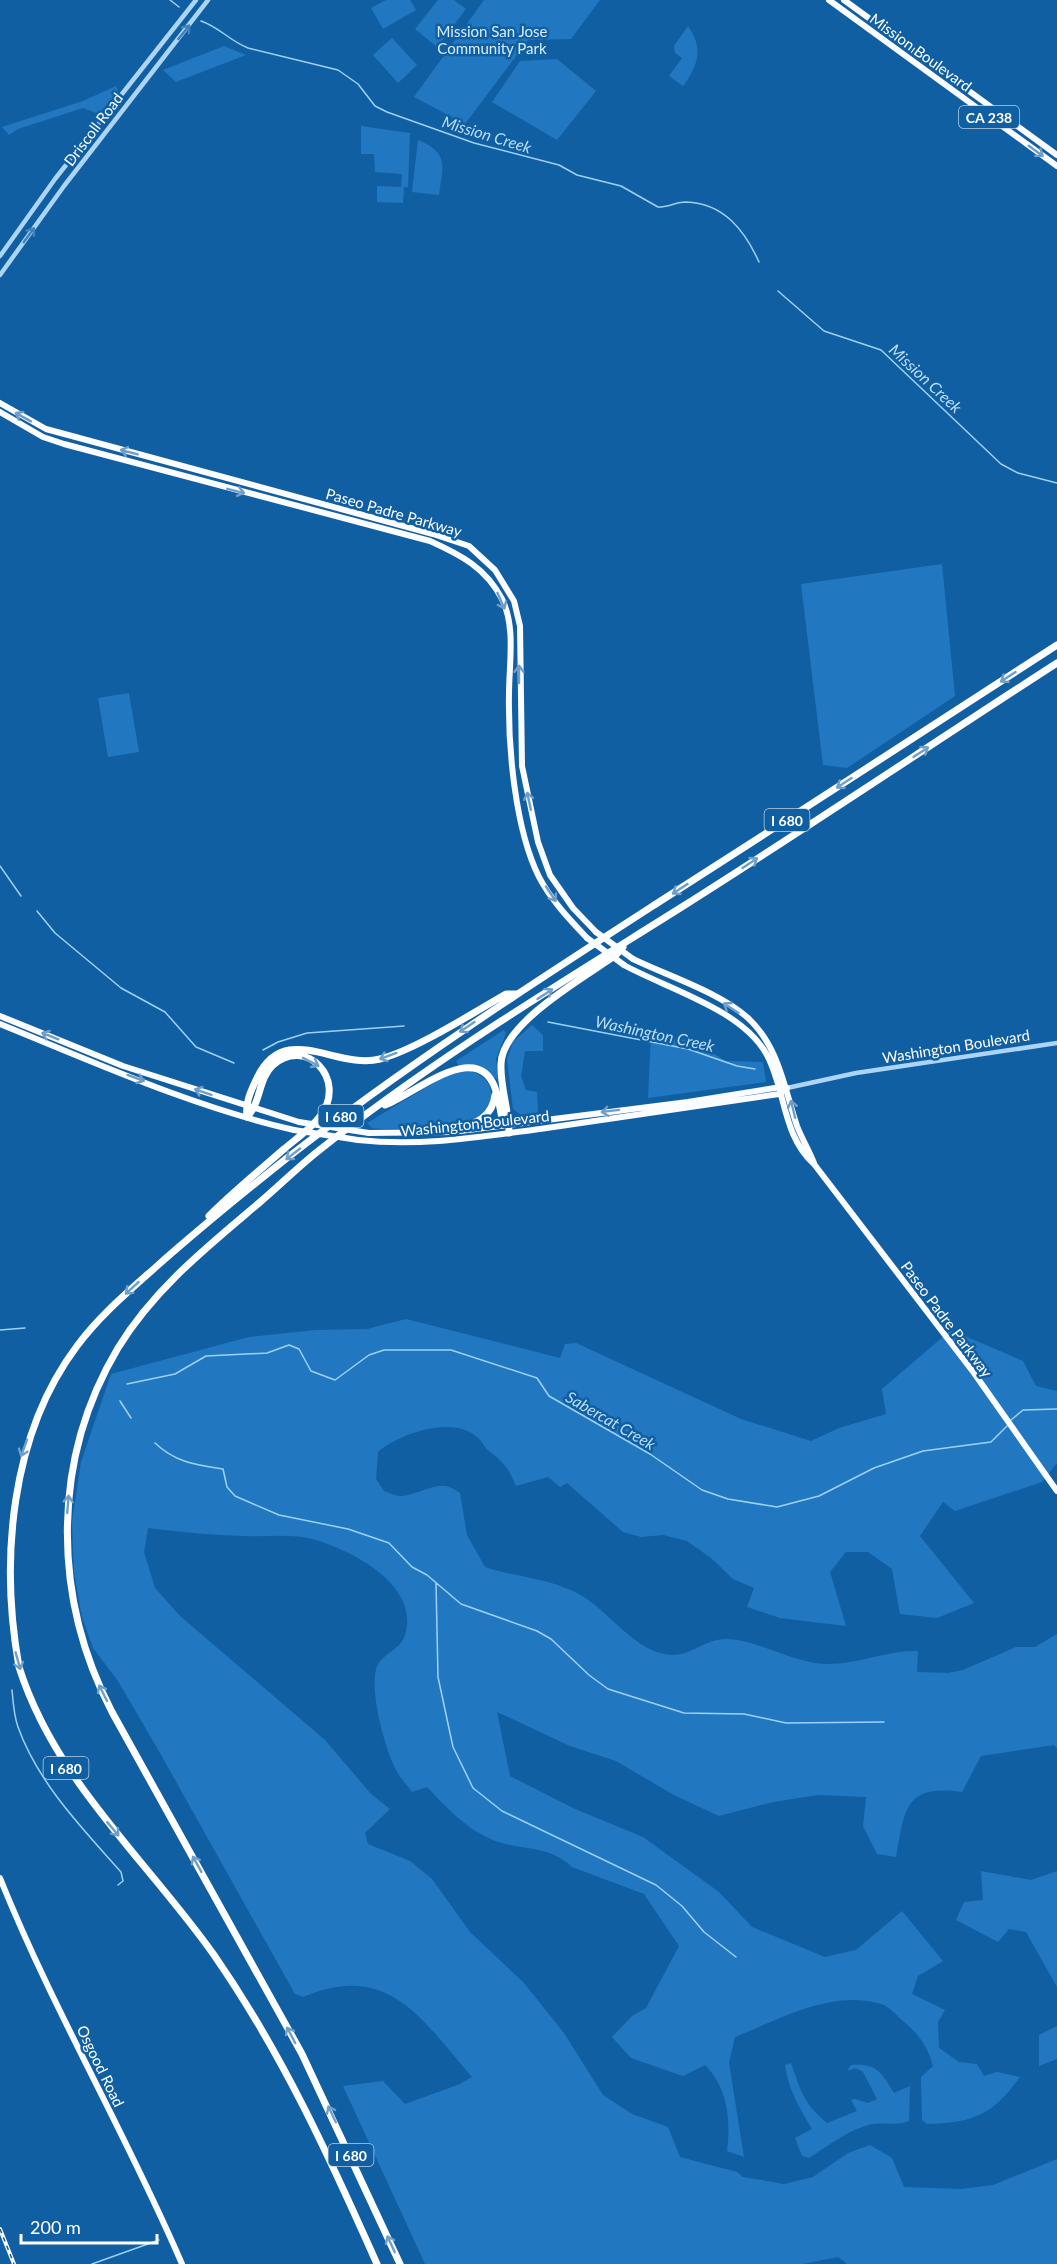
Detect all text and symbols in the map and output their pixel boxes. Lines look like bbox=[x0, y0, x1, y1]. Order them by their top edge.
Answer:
street label: Mission Boulevard bbox=[867, 9, 975, 95]
park label: Mission San Jose Community Park bbox=[437, 22, 548, 57]
one-way arrow bbox=[177, 24, 190, 40]
street label: Driscoll Road bbox=[60, 89, 126, 169]
road number: CA 238 bbox=[959, 106, 1019, 128]
water label: Mission Creek bbox=[440, 111, 534, 157]
one-way arrow bbox=[1027, 145, 1044, 157]
one-way arrow bbox=[23, 228, 35, 244]
water label: Mission Creek bbox=[886, 340, 967, 417]
one-way arrow bbox=[14, 411, 32, 422]
one-way arrow bbox=[120, 446, 139, 457]
street label: Paseo Padre Parkway bbox=[324, 484, 464, 540]
one-way arrow bbox=[227, 485, 246, 497]
one-way arrow bbox=[496, 591, 507, 609]
one-way arrow bbox=[513, 665, 525, 685]
one-way arrow bbox=[1000, 671, 1017, 683]
one-way arrow bbox=[912, 746, 928, 758]
one-way arrow bbox=[836, 777, 853, 789]
one-way arrow bbox=[523, 792, 535, 811]
road number: I 680 bbox=[764, 809, 810, 831]
one-way arrow bbox=[741, 856, 758, 868]
one-way arrow bbox=[672, 882, 689, 895]
one-way arrow bbox=[545, 885, 557, 902]
one-way arrow bbox=[536, 988, 553, 1000]
one-way arrow bbox=[723, 1001, 740, 1013]
water label: Washington Creek bbox=[594, 1011, 717, 1055]
one-way arrow bbox=[460, 1021, 476, 1033]
street label: Washington Boulevard bbox=[881, 1025, 1031, 1067]
one-way arrow bbox=[41, 1030, 59, 1041]
one-way arrow bbox=[379, 1051, 398, 1062]
one-way arrow bbox=[302, 1056, 320, 1068]
one-way arrow bbox=[126, 1074, 145, 1085]
one-way arrow bbox=[194, 1086, 213, 1097]
one-way arrow bbox=[787, 1100, 798, 1119]
road number: I 680 bbox=[318, 1105, 364, 1127]
street label: Washington Boulevard bbox=[400, 1106, 550, 1140]
one-way arrow bbox=[600, 1106, 620, 1117]
one-way arrow bbox=[285, 1147, 301, 1160]
street label: Paseo Padre Parkway bbox=[898, 1257, 997, 1381]
one-way arrow bbox=[125, 1281, 140, 1295]
water label: Sabercat Creek bbox=[563, 1387, 660, 1453]
one-way arrow bbox=[18, 1438, 29, 1457]
one-way arrow bbox=[63, 1494, 74, 1514]
one-way arrow bbox=[12, 1651, 24, 1670]
one-way arrow bbox=[97, 1685, 108, 1703]
road number: I 680 bbox=[44, 1757, 88, 1779]
one-way arrow bbox=[107, 1820, 120, 1836]
one-way arrow bbox=[191, 1856, 203, 1873]
street label: Osgood Road bbox=[74, 2022, 128, 2110]
one-way arrow bbox=[285, 2026, 296, 2044]
one-way arrow bbox=[325, 2106, 337, 2124]
road number: I 680 bbox=[328, 2144, 374, 2166]
scale bar bbox=[21, 2207, 158, 2245]
text: 200 m bbox=[30, 2216, 81, 2238]
one-way arrow bbox=[385, 2236, 397, 2254]

